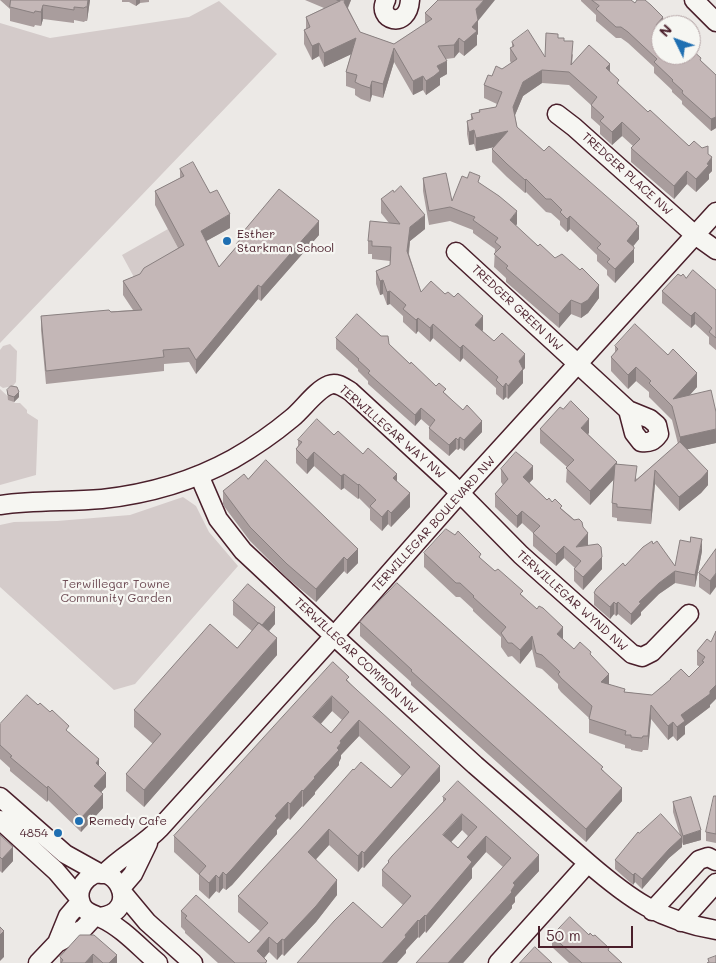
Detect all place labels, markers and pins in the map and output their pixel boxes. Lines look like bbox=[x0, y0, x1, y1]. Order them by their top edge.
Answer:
place label: Esther Starkman School bbox=[237, 227, 334, 255]
marker: Esther Starkman School bbox=[221, 235, 233, 247]
place label: Remedy Cafe bbox=[89, 814, 167, 828]
marker: Remedy Cafe bbox=[73, 815, 85, 827]
place label: 4854 bbox=[20, 826, 48, 840]
marker: 4854 bbox=[52, 827, 64, 839]

